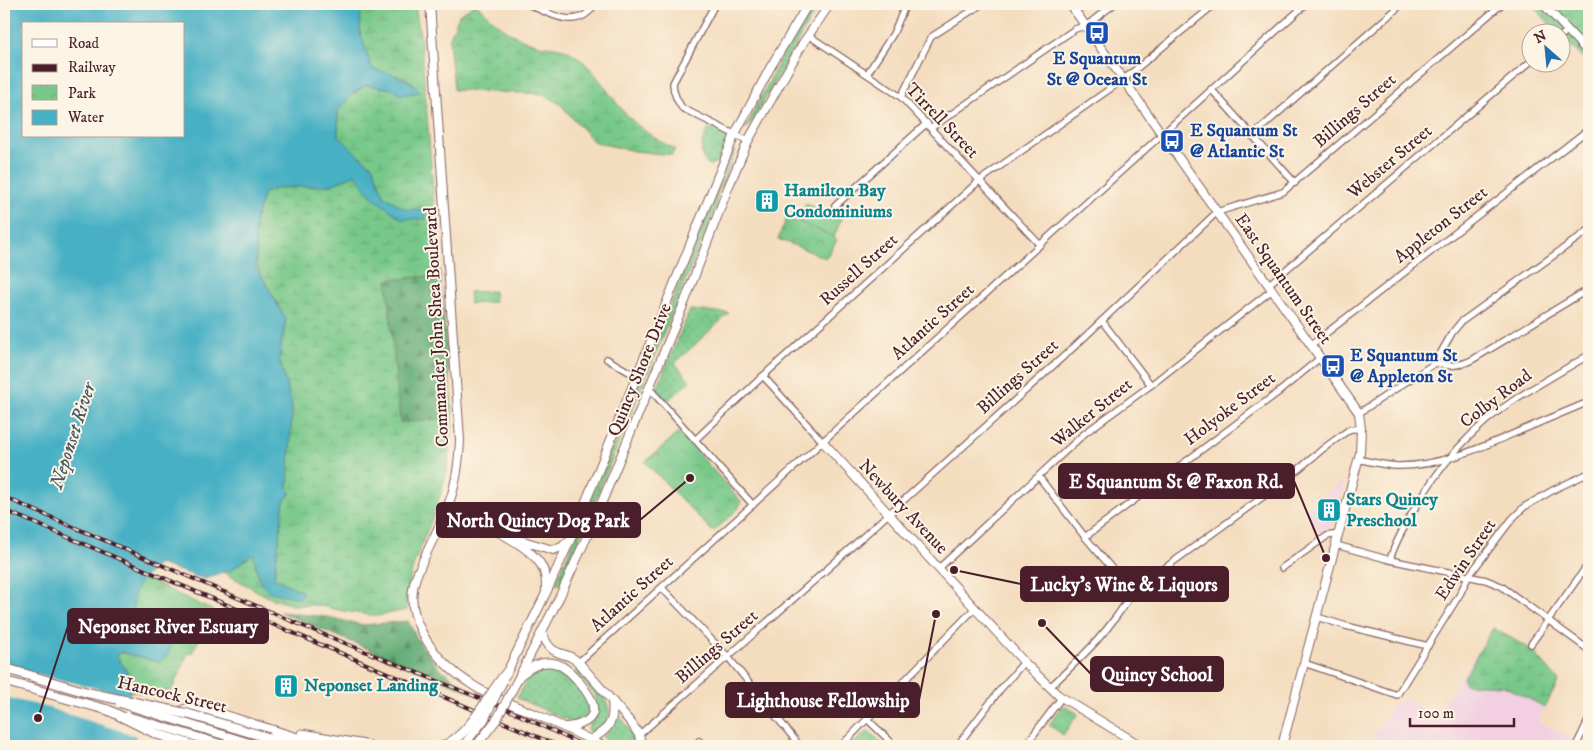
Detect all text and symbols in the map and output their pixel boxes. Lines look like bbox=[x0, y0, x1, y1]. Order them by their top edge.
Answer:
bus stop icon: E Squantum St @ Ocean St bbox=[1084, 20, 1110, 46]
legend bbox=[22, 22, 185, 138]
north arrow bbox=[1520, 22, 1570, 72]
text: N bbox=[1531, 26, 1550, 48]
text: Road bbox=[68, 34, 100, 53]
place label: E Squantum St @ Ocean St bbox=[1047, 48, 1148, 91]
text: Railway bbox=[68, 58, 116, 77]
street label: Billings Street bbox=[1309, 69, 1401, 153]
street label: Tirrell Street bbox=[901, 79, 984, 163]
text: Park bbox=[68, 84, 97, 103]
text: Water bbox=[67, 108, 104, 127]
place label: E Squantum St @ Atlantic St bbox=[1190, 120, 1298, 163]
street label: Webster Street bbox=[1342, 120, 1437, 204]
bus stop icon: E Squantum St @ Atlantic St bbox=[1159, 128, 1185, 154]
place label: Hamilton Bay Condominiums bbox=[784, 180, 892, 223]
street label: Appleton Street bbox=[1390, 182, 1492, 268]
building icon: Hamilton Bay Condominiums bbox=[754, 188, 780, 214]
street label: Commander John Shea Boulevard bbox=[420, 206, 454, 448]
street label: East Squantum Street bbox=[1230, 209, 1336, 349]
street label: Russell Street bbox=[815, 229, 903, 311]
street label: Atlantic Street bbox=[887, 279, 979, 365]
street label: Quincy Shore Drive bbox=[603, 300, 677, 440]
street label: Billings Street bbox=[973, 335, 1063, 419]
place label: E Squantum St @ Appleton St bbox=[1350, 345, 1458, 388]
bus stop icon: E Squantum St @ Appleton St bbox=[1320, 353, 1346, 379]
street label: Colby Road bbox=[1456, 365, 1536, 433]
street label: Holyoke Street bbox=[1180, 367, 1280, 450]
street label: Walker Street bbox=[1046, 374, 1137, 453]
water label: Neponset River bbox=[45, 378, 103, 493]
street label: Newbury Avenue bbox=[854, 455, 952, 559]
callout: E Squantum St @ Faxon Rd. bbox=[1059, 464, 1294, 498]
text: E Squantum St @ Faxon Rd. bbox=[1069, 471, 1284, 495]
place label: Stars Quincy Preschool bbox=[1346, 489, 1438, 532]
building icon: Stars Quincy Preschool bbox=[1316, 497, 1342, 523]
callout: North Quincy Dog Park bbox=[437, 503, 640, 537]
text: North Quincy Dog Park bbox=[446, 510, 630, 533]
street label: Edwin Street bbox=[1431, 515, 1501, 605]
street label: Atlantic Street bbox=[586, 551, 678, 637]
callout: Lucky's Wine & Liquors bbox=[1021, 567, 1228, 601]
text: Lucky's Wine & Liquors bbox=[1030, 574, 1218, 598]
street label: Billings Street bbox=[671, 605, 763, 689]
callout: Neponset River Estuary bbox=[68, 609, 268, 643]
text: Neponset River Estuary bbox=[78, 616, 259, 639]
callout: Quincy School bbox=[1091, 657, 1223, 691]
text: Quincy School bbox=[1101, 664, 1213, 687]
street label: Hancock Street bbox=[115, 672, 229, 718]
building icon: Neponset Landing bbox=[273, 673, 299, 699]
place label: Neponset Landing bbox=[304, 675, 439, 697]
callout: Lighthouse Fellowship bbox=[726, 683, 919, 717]
text: Lighthouse Fellowship bbox=[737, 690, 910, 713]
scale bar bbox=[1410, 695, 1514, 727]
text: 100 m bbox=[1418, 704, 1454, 723]

